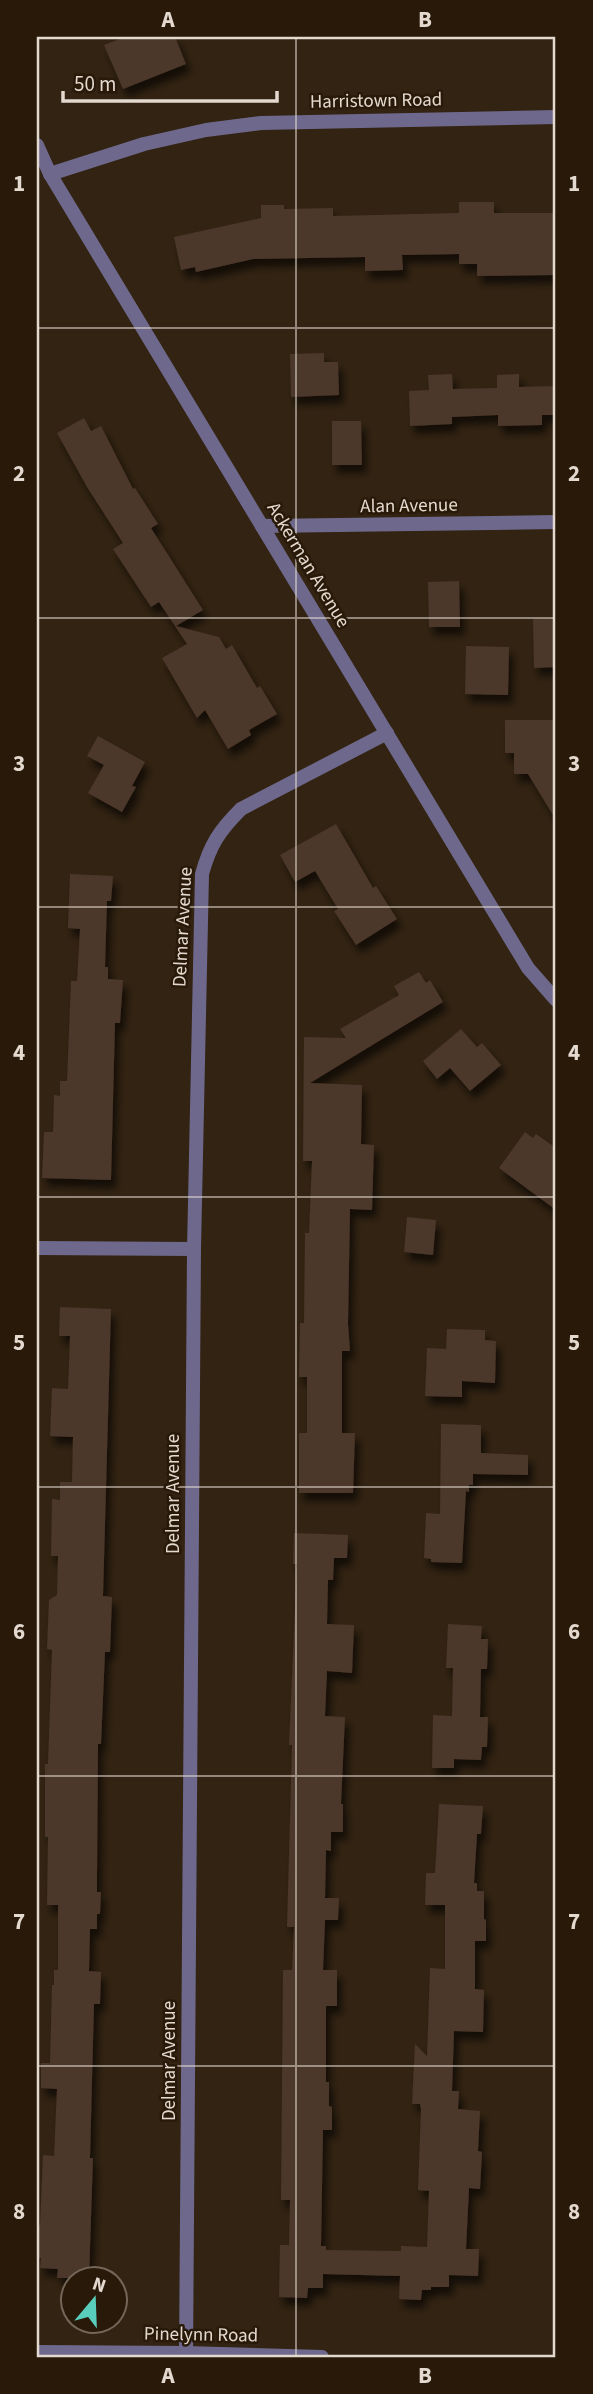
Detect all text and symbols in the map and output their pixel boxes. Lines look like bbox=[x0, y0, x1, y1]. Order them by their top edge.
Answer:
text: A bbox=[160, 3, 175, 36]
text: B bbox=[418, 3, 432, 36]
scale bar bbox=[63, 60, 276, 104]
text: 50 m bbox=[74, 69, 116, 99]
street label: Harristown Road bbox=[310, 86, 442, 116]
text: 1 bbox=[13, 167, 25, 200]
text: 1 bbox=[568, 167, 580, 200]
text: 2 bbox=[13, 457, 25, 490]
text: 2 bbox=[568, 457, 580, 490]
street label: Alan Avenue bbox=[360, 492, 458, 520]
street label: Ackerman Avenue bbox=[260, 497, 356, 633]
text: 3 bbox=[13, 747, 25, 780]
text: 3 bbox=[568, 747, 580, 780]
street label: Delmar Avenue bbox=[166, 866, 200, 988]
text: 4 bbox=[13, 1036, 25, 1069]
text: 4 bbox=[568, 1036, 580, 1069]
text: 5 bbox=[13, 1326, 25, 1359]
text: 5 bbox=[568, 1326, 580, 1359]
street label: Delmar Avenue bbox=[160, 1434, 187, 1554]
text: 6 bbox=[13, 1615, 25, 1648]
text: 6 bbox=[568, 1615, 580, 1648]
text: 7 bbox=[13, 1905, 25, 1938]
text: 7 bbox=[568, 1905, 580, 1938]
street label: Delmar Avenue bbox=[156, 2001, 183, 2121]
text: 8 bbox=[13, 2195, 25, 2228]
text: 8 bbox=[568, 2195, 580, 2228]
north arrow bbox=[60, 2264, 130, 2334]
text: N bbox=[89, 2271, 109, 2300]
street label: Pinelynn Road bbox=[144, 2321, 258, 2349]
text: A bbox=[160, 2359, 175, 2392]
text: B bbox=[418, 2359, 432, 2392]

